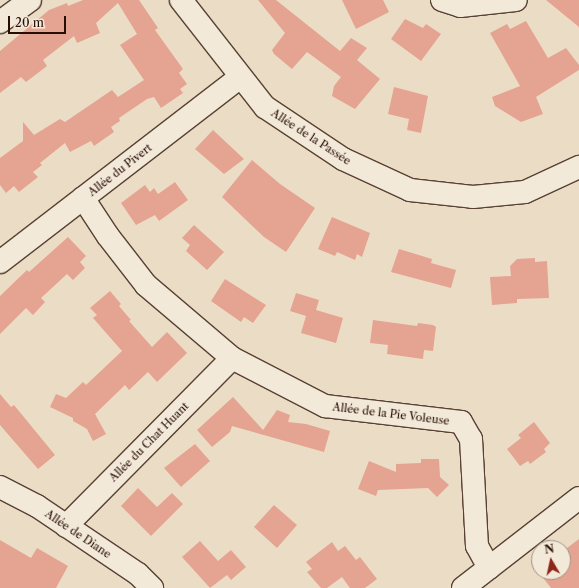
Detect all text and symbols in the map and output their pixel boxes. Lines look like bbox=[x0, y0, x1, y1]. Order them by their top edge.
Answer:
scale bar bbox=[10, 8, 68, 34]
text: 20 m bbox=[15, 15, 44, 30]
street label: Allée de la Passée bbox=[269, 106, 353, 168]
street label: Allée du Pivert bbox=[86, 141, 154, 199]
street label: Allée du Chat Huant bbox=[107, 400, 191, 484]
street label: Allée de la Pie Voleuse bbox=[331, 400, 451, 428]
street label: Allée de Diane bbox=[42, 507, 114, 561]
north arrow bbox=[531, 540, 571, 580]
text: N bbox=[543, 541, 555, 557]

